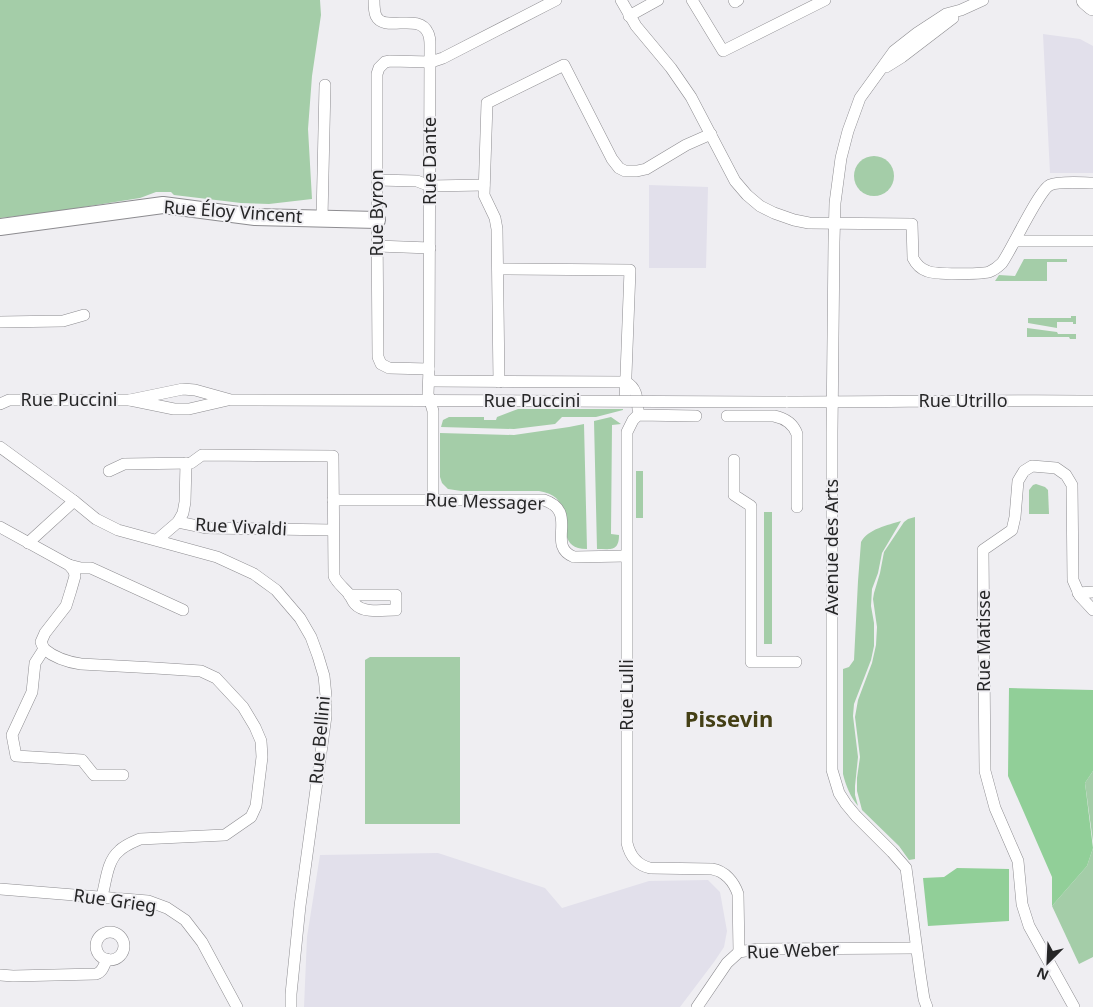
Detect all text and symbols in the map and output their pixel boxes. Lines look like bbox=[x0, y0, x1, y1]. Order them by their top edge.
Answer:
street label: Rue Dante bbox=[417, 117, 441, 205]
street label: Rue Byron bbox=[364, 169, 388, 257]
street label: Rue Éloy Vincent bbox=[163, 194, 304, 228]
street label: Rue Puccini bbox=[21, 387, 117, 411]
street label: Rue Puccini bbox=[484, 388, 580, 412]
street label: Rue Utrillo bbox=[918, 388, 1008, 412]
street label: Avenue des Arts bbox=[819, 479, 843, 615]
street label: Rue Messager bbox=[425, 487, 546, 515]
street label: Rue Vivaldi bbox=[194, 512, 288, 540]
street label: Rue Matisse bbox=[971, 590, 995, 692]
street label: Rue Lulli bbox=[614, 659, 638, 731]
street label: Rue Bellini bbox=[303, 695, 335, 785]
district label: Pissevin bbox=[685, 703, 773, 733]
street label: Rue Grieg bbox=[72, 882, 158, 918]
street label: Rue Weber bbox=[746, 936, 840, 964]
north arrow bbox=[1023, 937, 1073, 987]
text: N bbox=[1033, 963, 1052, 985]

